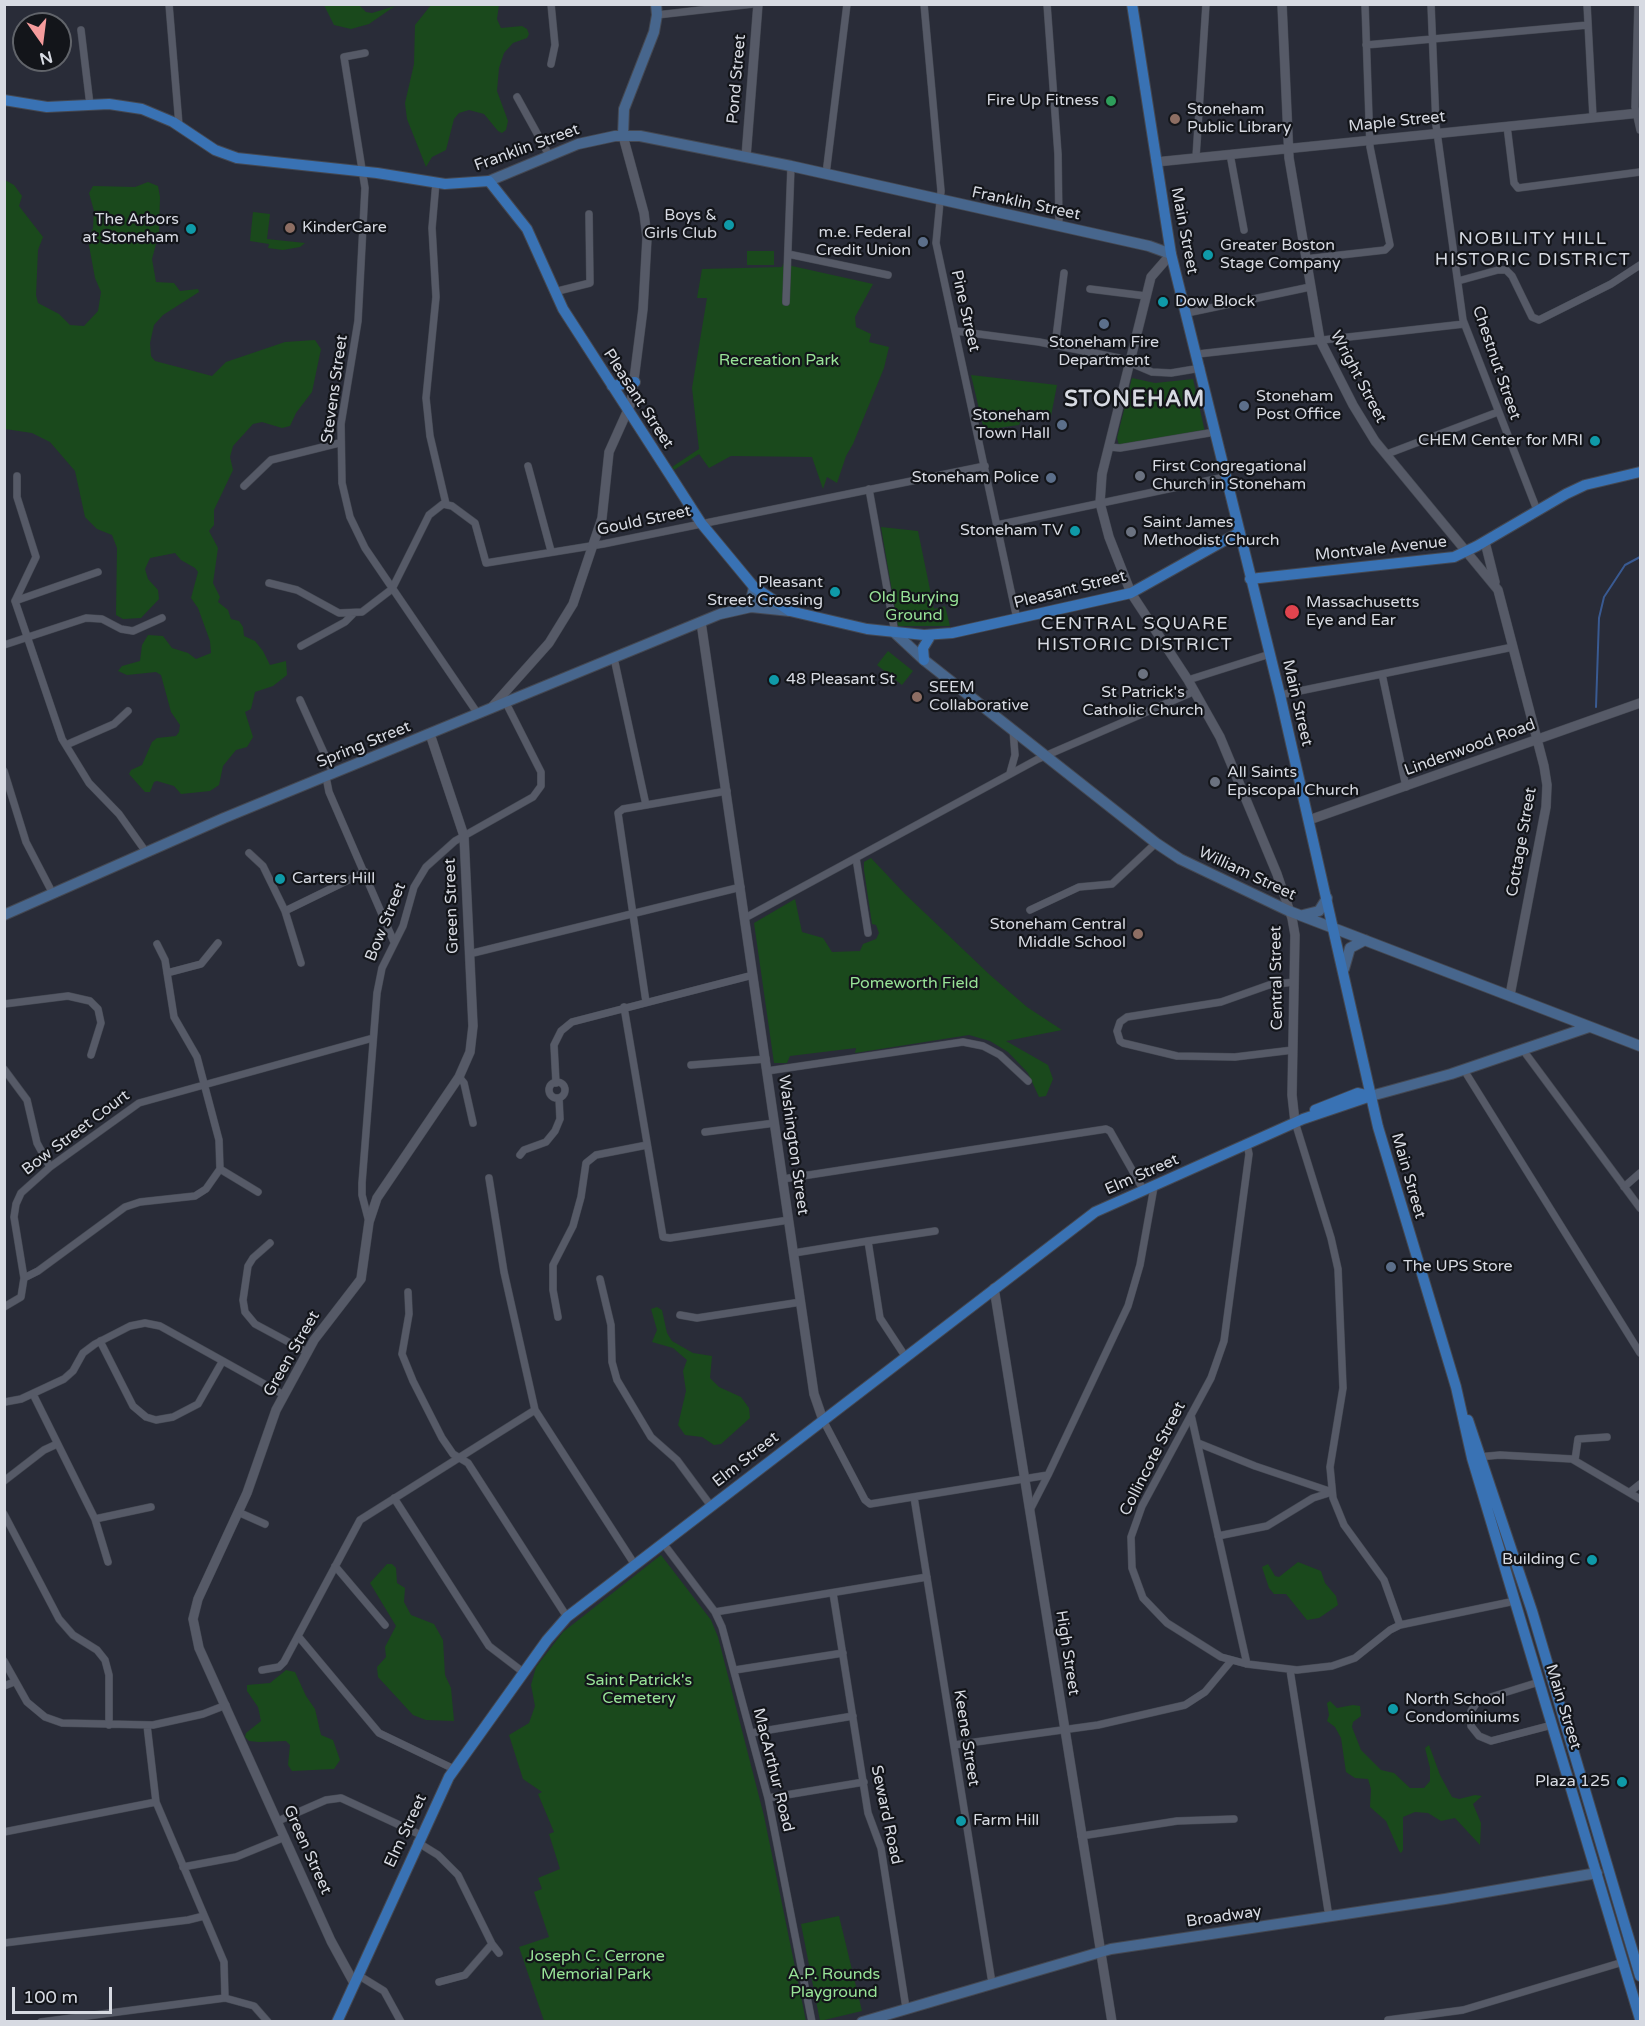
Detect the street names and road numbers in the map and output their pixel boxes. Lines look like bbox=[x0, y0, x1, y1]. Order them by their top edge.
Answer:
street label: Pond Street bbox=[724, 33, 750, 125]
street label: Maple Street bbox=[1348, 107, 1446, 137]
street label: Franklin Street bbox=[472, 120, 582, 176]
street label: Franklin Street bbox=[970, 183, 1082, 225]
street label: Main Street bbox=[1166, 186, 1202, 276]
street label: Pine Street bbox=[946, 268, 984, 354]
street label: Chestnut Street bbox=[1468, 304, 1524, 422]
street label: Wright Street bbox=[1326, 327, 1390, 427]
street label: Stevens Street bbox=[318, 334, 352, 444]
street label: Pleasant Street bbox=[599, 346, 677, 452]
street label: Gould Street bbox=[595, 502, 693, 540]
street label: Montvale Avenue bbox=[1314, 533, 1448, 565]
street label: Pleasant Street bbox=[1012, 567, 1128, 613]
street label: Main Street bbox=[1278, 658, 1316, 748]
street label: Lindenwood Road bbox=[1402, 715, 1538, 781]
street label: Spring Street bbox=[314, 717, 414, 773]
street label: Cottage Street bbox=[1503, 786, 1541, 898]
street label: William Street bbox=[1195, 843, 1299, 905]
street label: Green Street bbox=[441, 858, 463, 954]
street label: Bow Street bbox=[362, 880, 410, 964]
street label: Central Street bbox=[1266, 926, 1288, 1030]
street label: Washington Street bbox=[774, 1074, 812, 1216]
street label: Bow Street Court bbox=[18, 1086, 134, 1180]
street label: Main Street bbox=[1387, 1131, 1429, 1221]
street label: Elm Street bbox=[1102, 1150, 1182, 1200]
street label: Green Street bbox=[260, 1308, 324, 1400]
street label: Collincote Street bbox=[1116, 1399, 1190, 1519]
street label: Elm Street bbox=[709, 1428, 783, 1492]
street label: High Street bbox=[1051, 1609, 1083, 1697]
street label: Main Street bbox=[1541, 1662, 1585, 1752]
street label: Keene Street bbox=[949, 1688, 983, 1788]
street label: MacArthur Road bbox=[748, 1706, 798, 1834]
street label: Seward Road bbox=[866, 1764, 906, 1866]
street label: Elm Street bbox=[381, 1791, 431, 1871]
street label: Green Street bbox=[279, 1802, 335, 1898]
street label: Broadway bbox=[1185, 1902, 1263, 1932]

